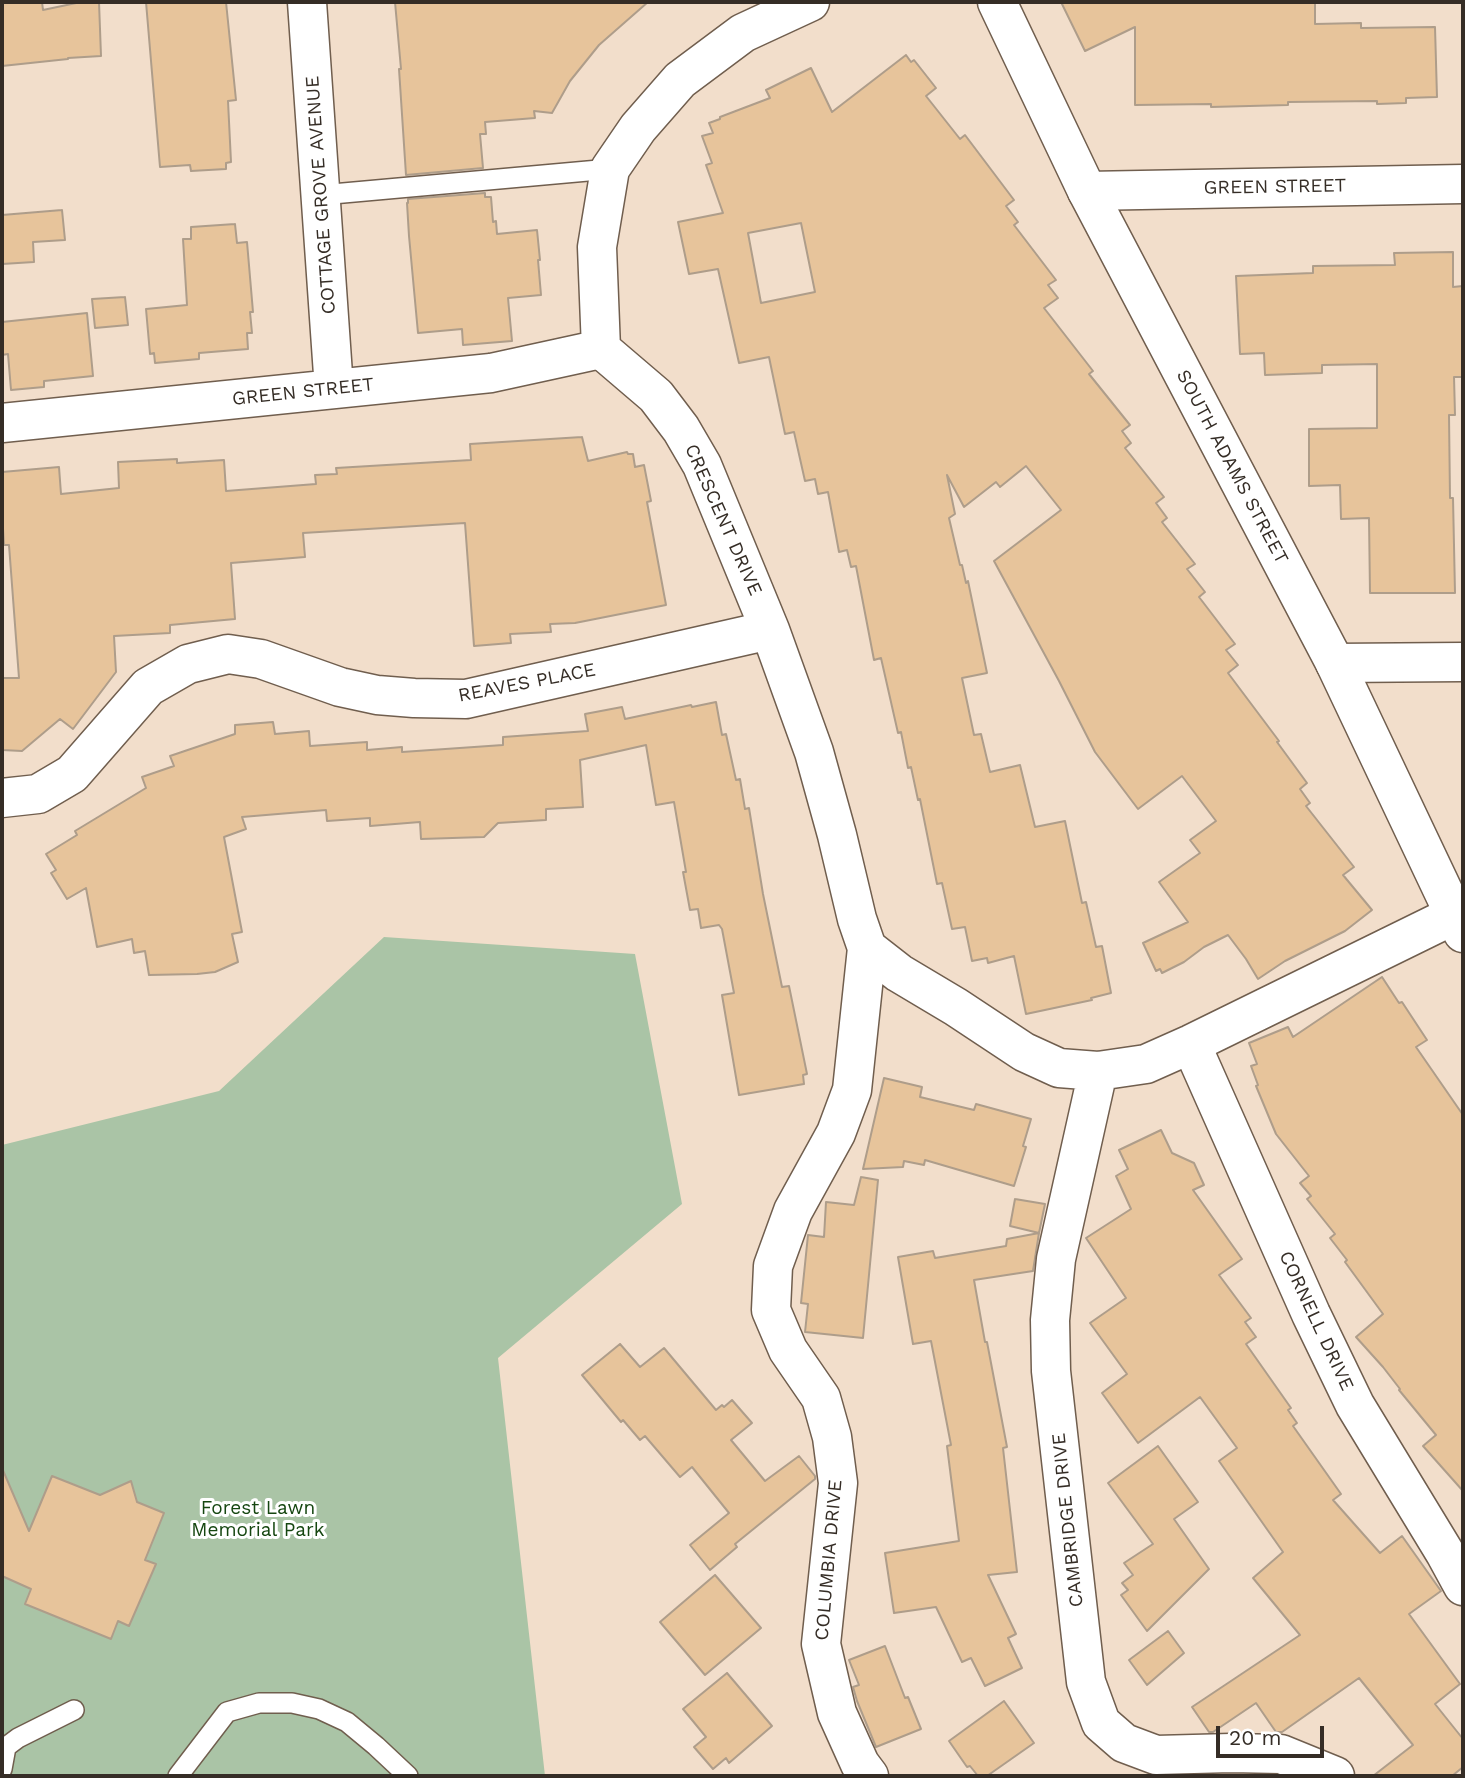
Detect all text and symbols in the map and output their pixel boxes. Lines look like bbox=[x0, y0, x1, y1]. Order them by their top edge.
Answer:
street label: COTTAGE GROVE AVENUE bbox=[301, 75, 341, 315]
street label: GREEN STREET bbox=[1204, 174, 1346, 200]
street label: SOUTH ADAMS STREET bbox=[1171, 366, 1293, 568]
street label: GREEN STREET bbox=[231, 373, 375, 411]
street label: CRESCENT DRIVE bbox=[679, 441, 767, 599]
street label: REAVES PLACE bbox=[456, 659, 598, 707]
street label: CORNELL DRIVE bbox=[1274, 1248, 1358, 1394]
street label: CAMBRIDGE DRIVE bbox=[1048, 1432, 1088, 1608]
street label: COLUMBIA DRIVE bbox=[811, 1479, 847, 1641]
park label: Forest Lawn Memorial Park bbox=[191, 1497, 325, 1541]
scale bar bbox=[1220, 1712, 1328, 1756]
text: 20 m bbox=[1229, 1725, 1281, 1750]

